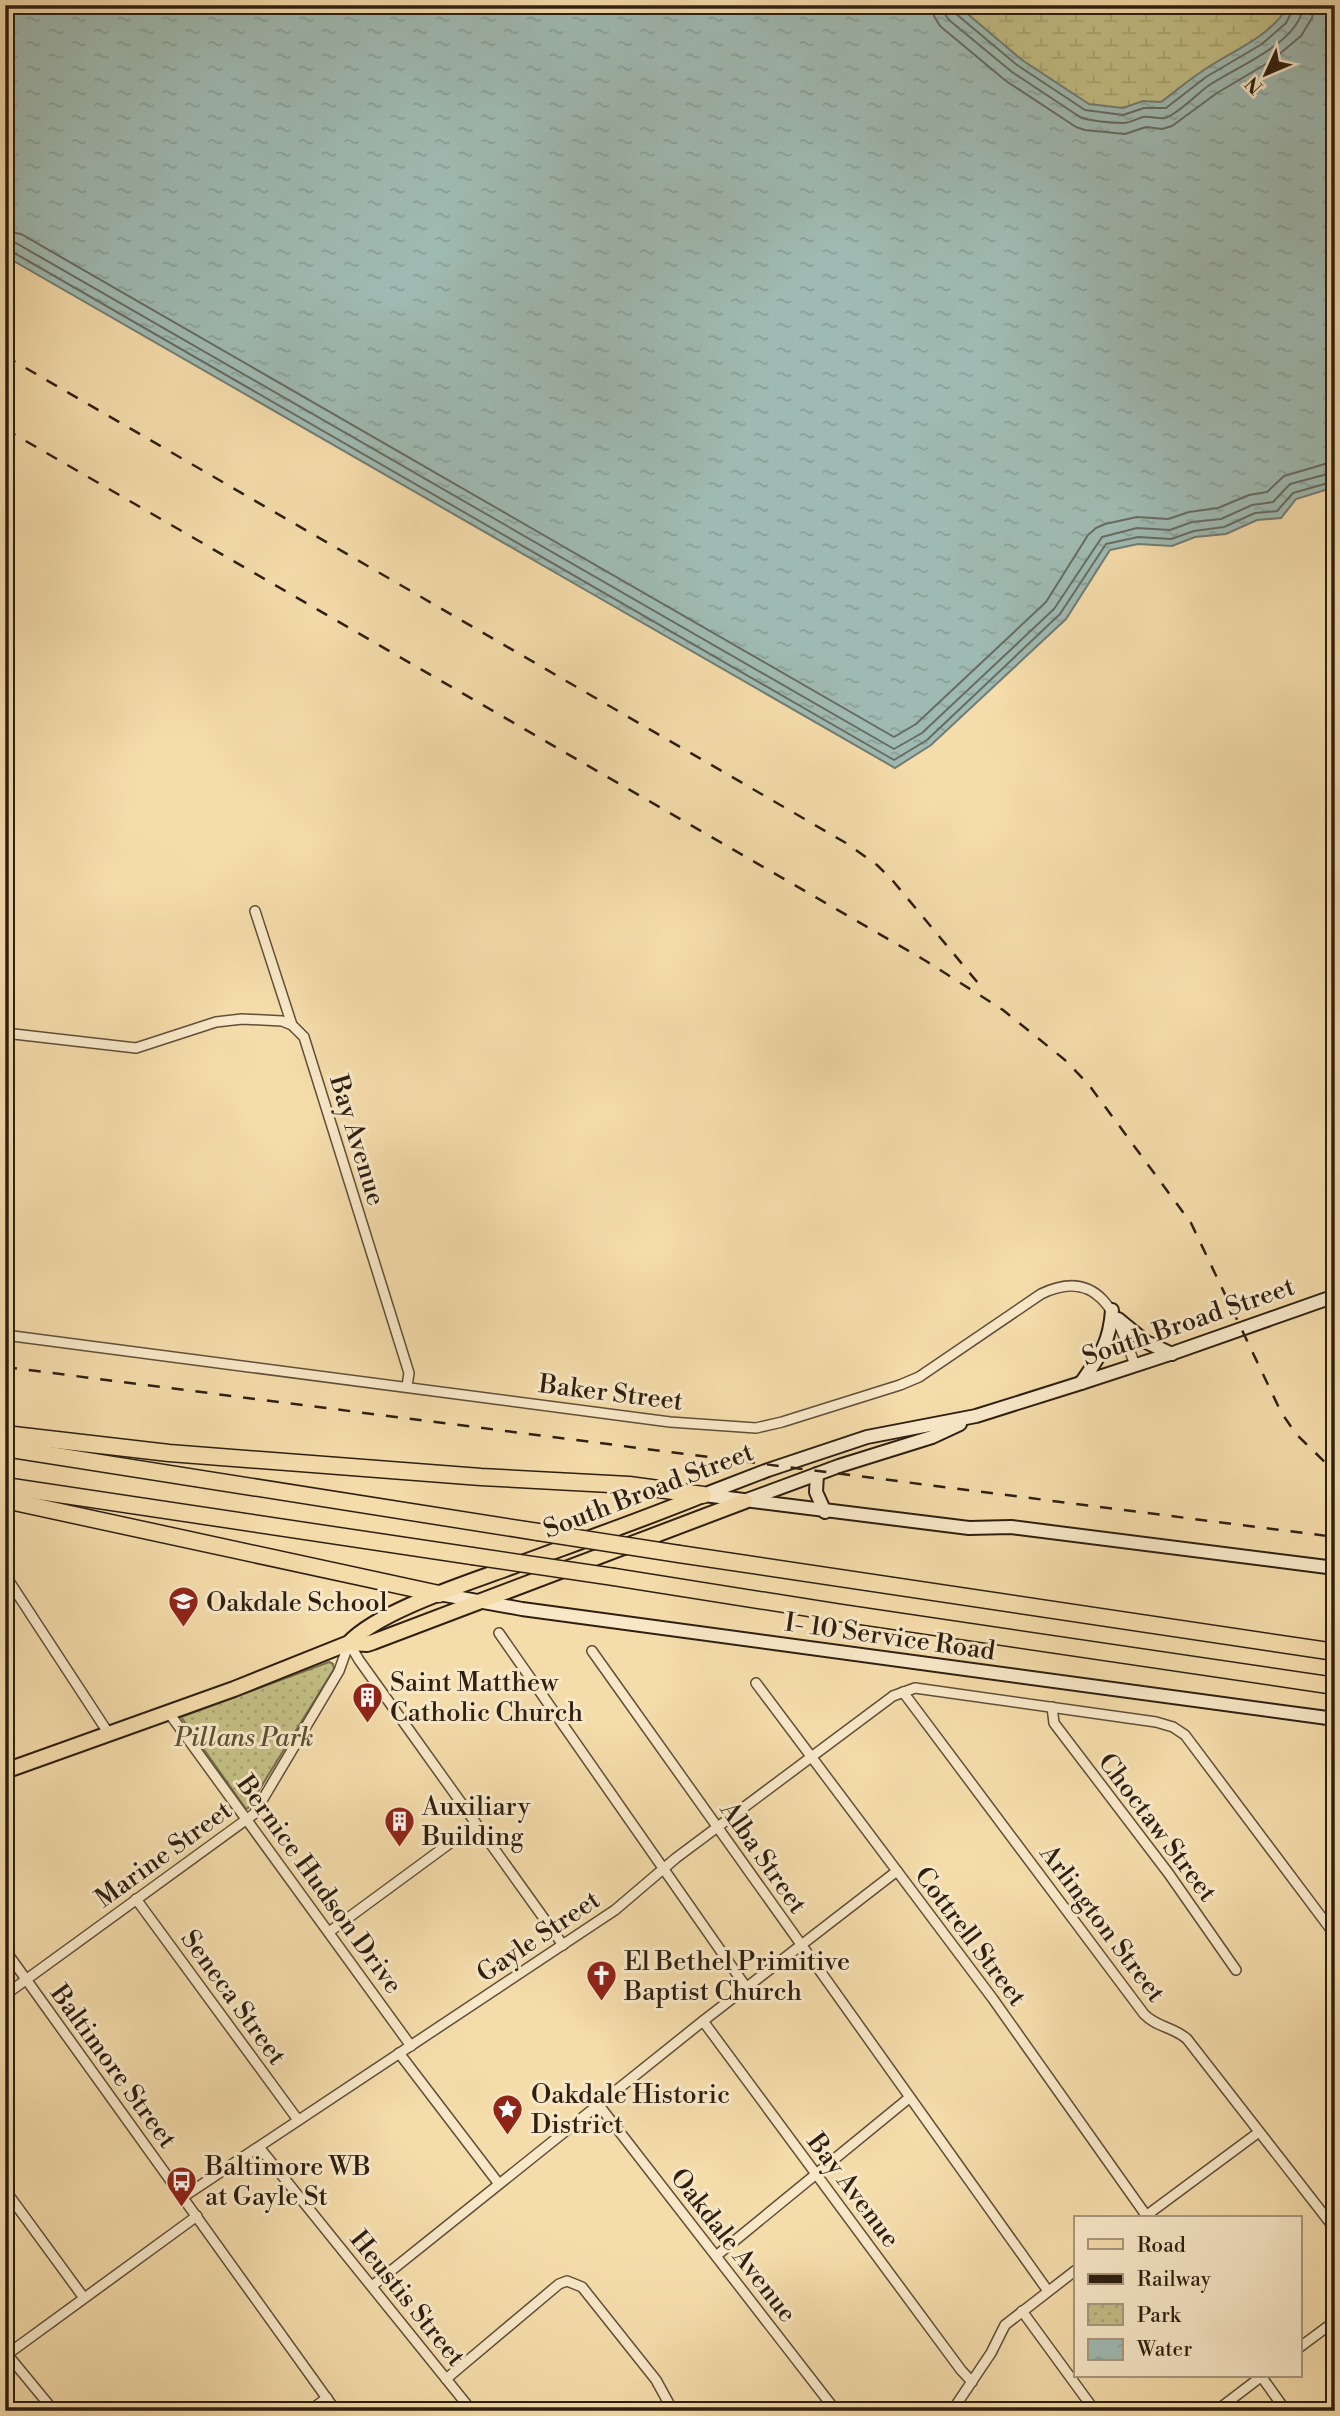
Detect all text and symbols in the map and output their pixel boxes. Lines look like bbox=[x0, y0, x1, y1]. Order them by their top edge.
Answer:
north arrow bbox=[1232, 38, 1302, 108]
text: N bbox=[1241, 71, 1268, 99]
street label: Bay Avenue bbox=[322, 1070, 392, 1209]
street label: South Broad Street bbox=[1078, 1271, 1299, 1373]
street label: Baker Street bbox=[536, 1368, 685, 1418]
street label: South Broad Street bbox=[539, 1436, 758, 1546]
school or university icon: Oakdale School bbox=[166, 1585, 200, 1629]
place label: Oakdale School bbox=[206, 1587, 388, 1619]
street label: I- 10 Service Road bbox=[783, 1606, 997, 1668]
place label: Saint Matthew Catholic Church bbox=[390, 1667, 583, 1729]
building icon: Saint Matthew Catholic Church bbox=[350, 1680, 384, 1724]
park label: Pillans Park bbox=[173, 1722, 314, 1754]
street label: Choctaw Street bbox=[1091, 1747, 1223, 1908]
street label: Bernice Hudson Drive bbox=[229, 1768, 409, 2000]
place label: Auxiliary Building bbox=[421, 1791, 531, 1853]
street label: Marine Street bbox=[89, 1795, 238, 1915]
street label: Alba Street bbox=[712, 1795, 813, 1920]
building icon: Auxiliary Building bbox=[382, 1804, 416, 1848]
street label: Arlington Street bbox=[1032, 1838, 1172, 2009]
street label: Cottrell Street bbox=[907, 1861, 1033, 2013]
street label: Gayle Street bbox=[471, 1884, 606, 1990]
street label: Seneca Street bbox=[174, 1924, 293, 2071]
place label: El Bethel Primitive Baptist Church bbox=[623, 1946, 850, 2008]
church icon: El Bethel Primitive Baptist Church bbox=[584, 1959, 618, 2003]
street label: Baltimore Street bbox=[43, 1978, 183, 2155]
place label: Oakdale Historic District bbox=[531, 2079, 730, 2141]
place icon: Oakdale Historic District bbox=[491, 2092, 525, 2136]
street label: Bay Avenue bbox=[799, 2126, 907, 2254]
place label: Baltimore WB at Gayle St bbox=[204, 2151, 371, 2213]
street label: Oakdale Avenue bbox=[663, 2162, 803, 2329]
bus stop icon: Baltimore WB at Gayle St bbox=[165, 2164, 199, 2208]
legend bbox=[1074, 2216, 1302, 2378]
street label: Heustis Street bbox=[343, 2224, 472, 2373]
text: Road bbox=[1137, 2233, 1186, 2259]
text: Railway bbox=[1137, 2267, 1212, 2293]
text: Park bbox=[1137, 2303, 1182, 2329]
text: Water bbox=[1136, 2337, 1192, 2363]

